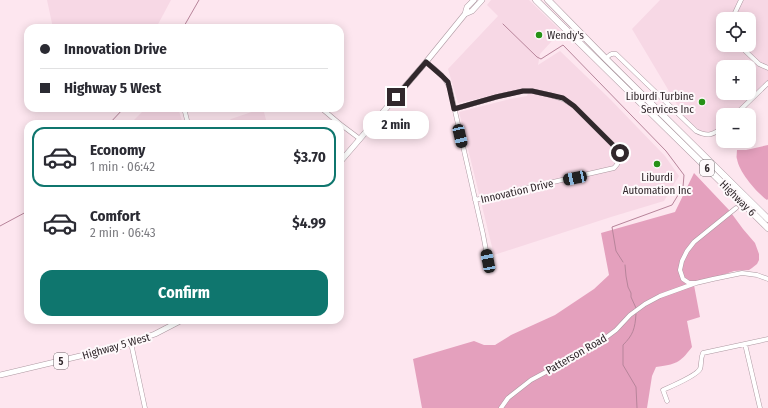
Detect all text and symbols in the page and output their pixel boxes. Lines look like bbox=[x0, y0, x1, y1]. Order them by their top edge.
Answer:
map controls bbox=[716, 12, 756, 148]
button: locate bbox=[716, 12, 756, 52]
place label: Wendy's bbox=[547, 29, 584, 42]
marker: Wendy's bbox=[534, 30, 544, 40]
text: Innovation Drive bbox=[64, 40, 167, 58]
button: + bbox=[716, 60, 756, 100]
text: Highway 5 West bbox=[64, 79, 161, 97]
route end bbox=[387, 88, 405, 106]
place label: Liburdi Turbine Services Inc bbox=[626, 90, 694, 116]
marker: Liburdi Turbine Services Inc bbox=[697, 97, 707, 107]
button: − bbox=[716, 108, 756, 148]
callout: 2 min bbox=[363, 111, 429, 139]
text: 2 min bbox=[382, 117, 410, 132]
car bbox=[451, 123, 469, 149]
icon: car bbox=[42, 139, 78, 175]
text: Economy bbox=[90, 141, 145, 159]
route start bbox=[611, 144, 629, 162]
text: $3.70 bbox=[294, 148, 326, 166]
text: 1 min · 06:42 bbox=[90, 159, 155, 174]
marker: Liburdi Automation Inc bbox=[652, 159, 662, 169]
road number: 6 bbox=[700, 160, 714, 176]
car bbox=[562, 170, 588, 186]
place label: Liburdi Automation Inc bbox=[623, 171, 692, 197]
street label: Innovation Drive bbox=[480, 177, 555, 206]
street label: Highway 6 bbox=[717, 178, 759, 219]
icon: car bbox=[42, 205, 78, 241]
text: Comfort bbox=[90, 207, 141, 225]
text: $4.99 bbox=[292, 214, 326, 232]
text: 2 min · 06:43 bbox=[90, 225, 156, 240]
car bbox=[480, 248, 496, 274]
button: Confirm bbox=[40, 270, 328, 316]
street label: Highway 5 West bbox=[81, 331, 152, 362]
street label: Patterson Road bbox=[543, 332, 609, 377]
road number: 5 bbox=[54, 353, 68, 369]

